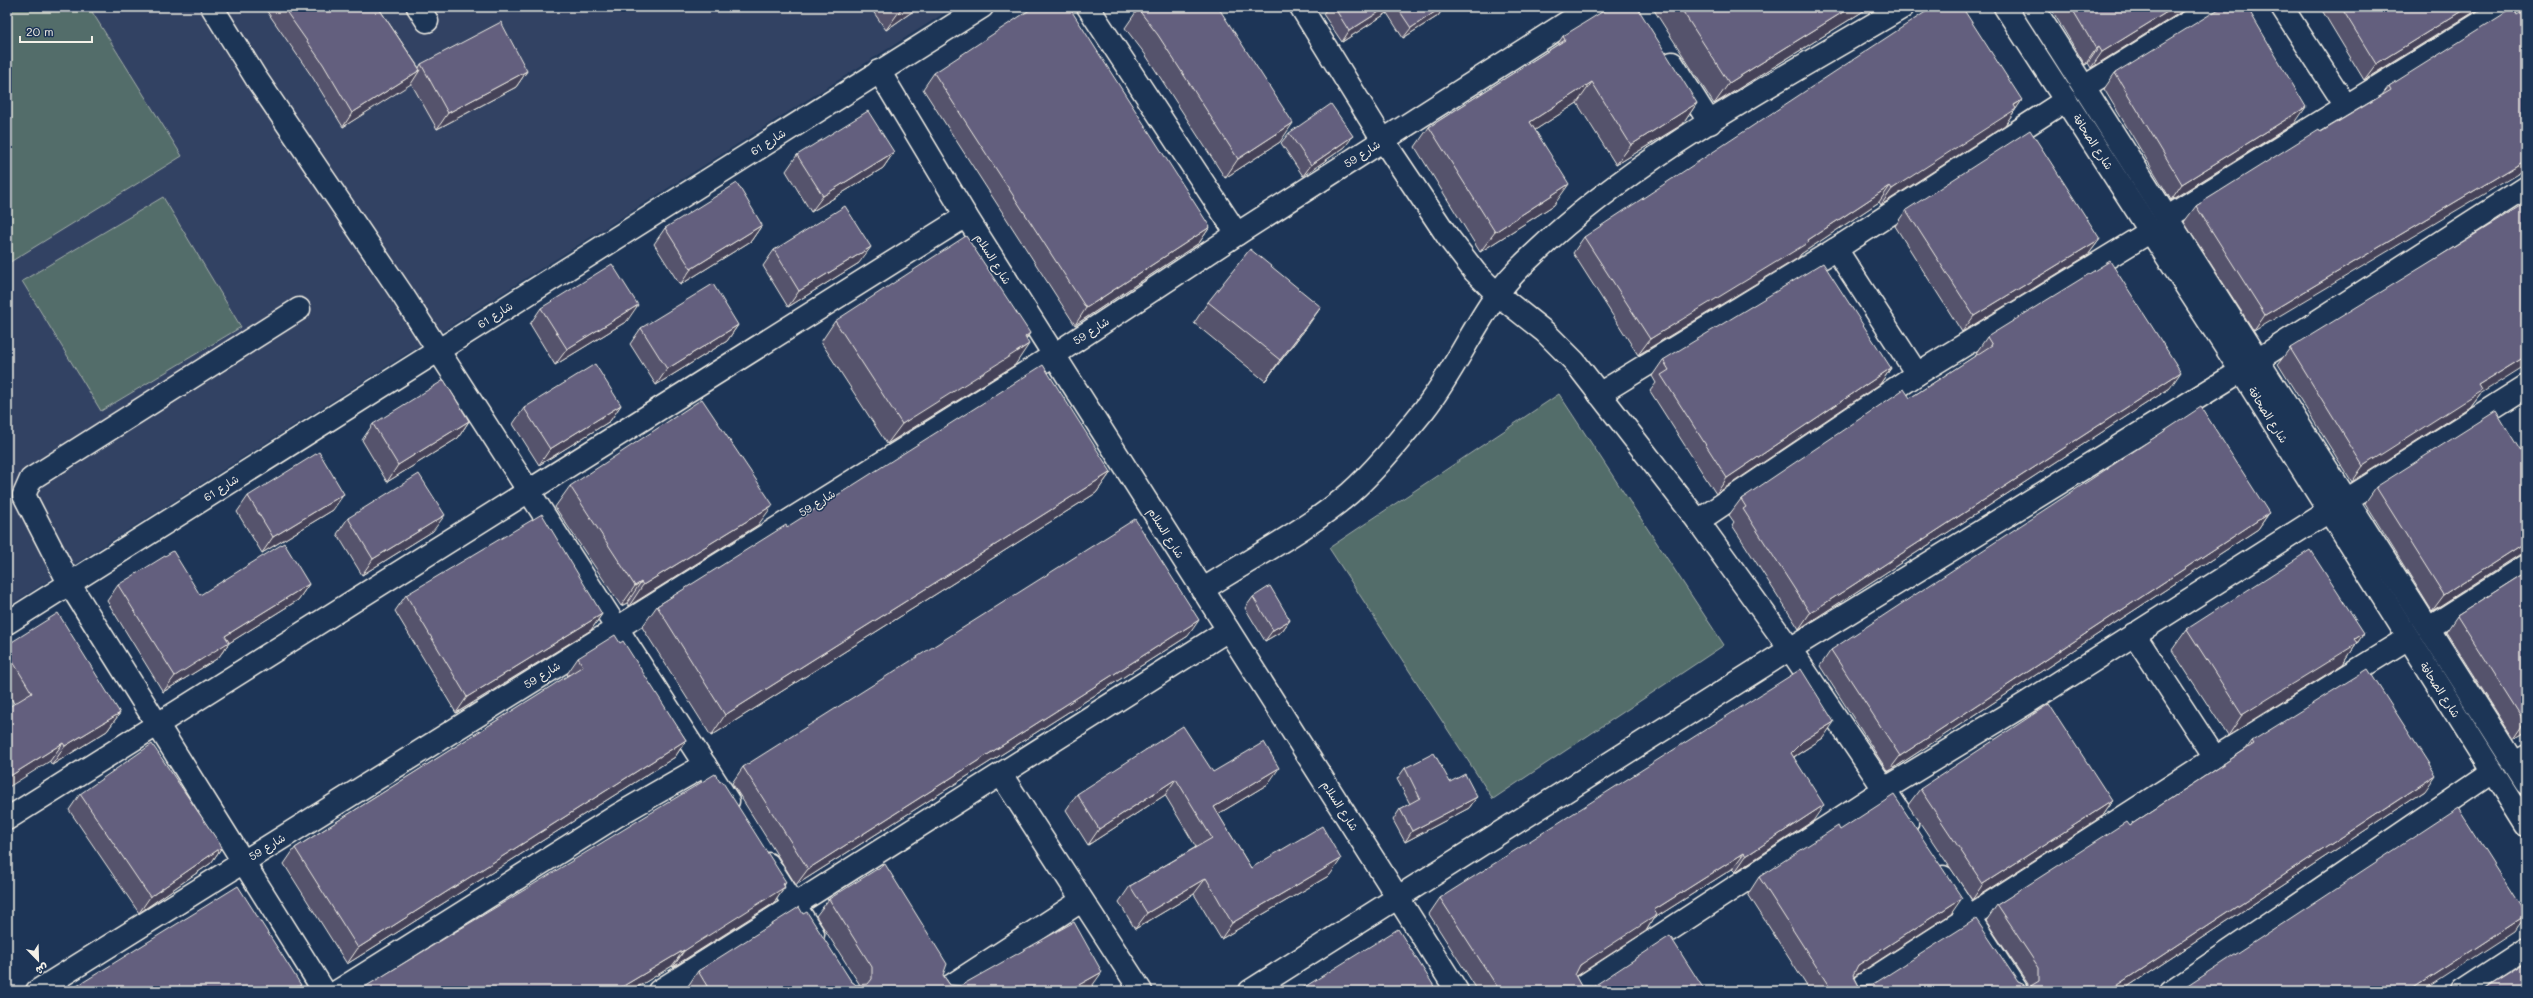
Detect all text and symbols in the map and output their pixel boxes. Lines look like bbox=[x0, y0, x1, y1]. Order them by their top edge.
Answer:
scale bar bbox=[20, 18, 92, 44]
text: 20 m bbox=[26, 23, 54, 39]
street label: شارع الصحافة bbox=[2068, 111, 2117, 173]
street label: شارع 61 bbox=[747, 125, 789, 160]
street label: شارع 59 bbox=[1341, 136, 1384, 173]
street label: شارع السلام bbox=[970, 231, 1015, 288]
street label: شارع 61 bbox=[474, 298, 516, 333]
street label: شارع 59 bbox=[1070, 313, 1113, 350]
street label: شارع الصحافة bbox=[2244, 384, 2292, 447]
street label: شارع 61 bbox=[200, 471, 242, 506]
street label: شارع 59 bbox=[796, 486, 839, 521]
street label: شارع السلام bbox=[1143, 505, 1188, 562]
street label: شارع 59 bbox=[521, 658, 564, 693]
street label: شارع الصحافة bbox=[2415, 659, 2464, 721]
street label: شارع السلام bbox=[1317, 778, 1362, 835]
street label: شارع 59 bbox=[246, 830, 289, 865]
north arrow bbox=[18, 940, 58, 980]
text: ش bbox=[34, 960, 51, 979]

